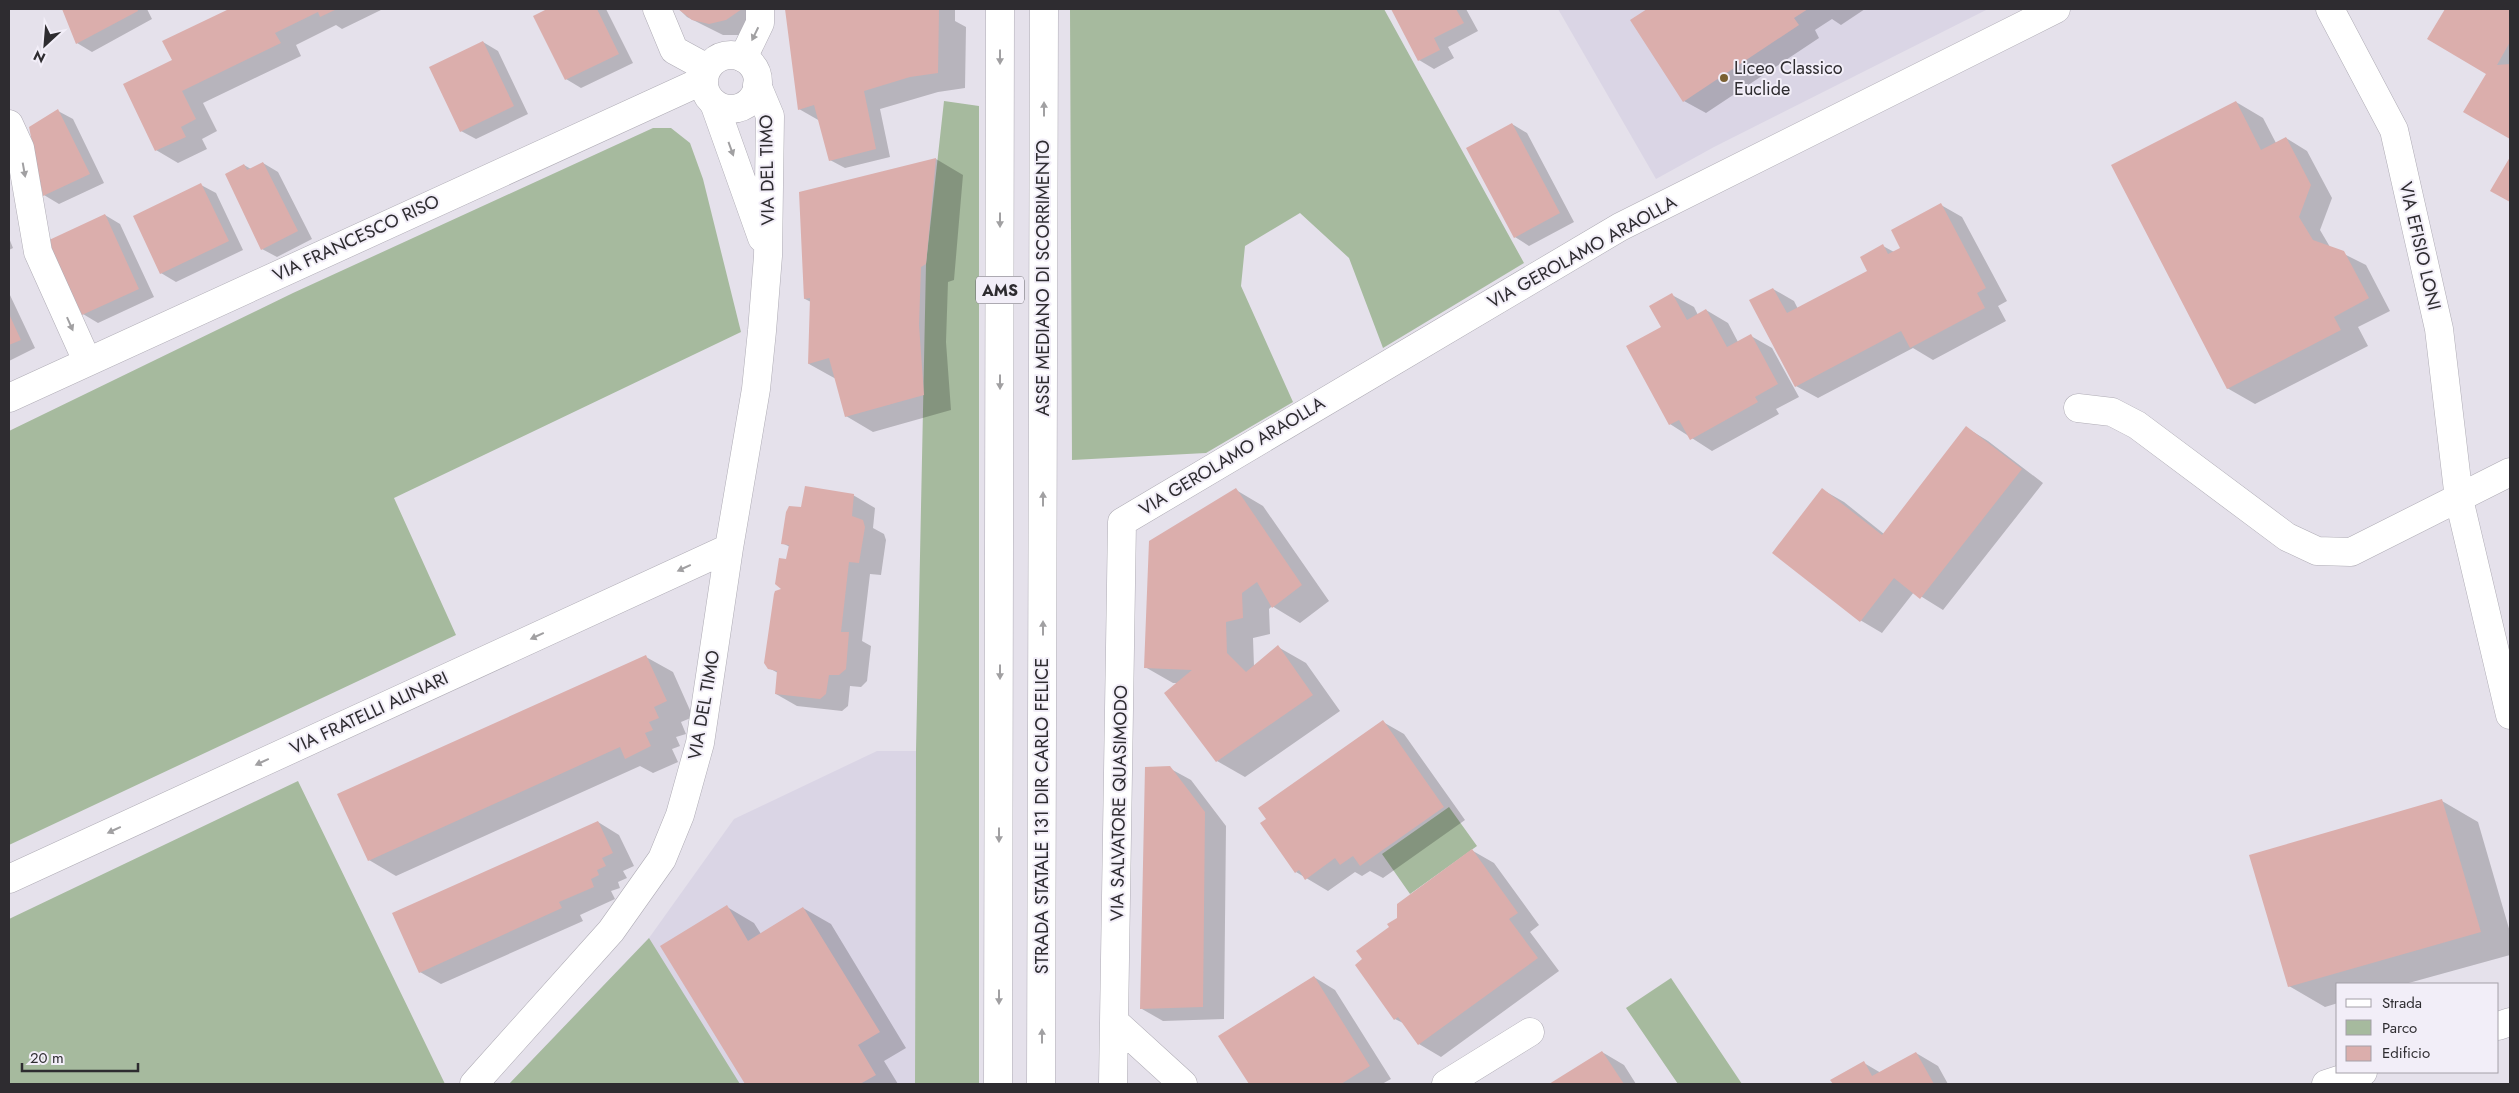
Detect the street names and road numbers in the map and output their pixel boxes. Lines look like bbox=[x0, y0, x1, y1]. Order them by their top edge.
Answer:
street label: VIA DEL TIMO bbox=[753, 114, 781, 226]
street label: ASSE MEDIANO DI SCORRIMENTO bbox=[1030, 140, 1056, 416]
street label: VIA EFISIO LONI bbox=[2393, 179, 2447, 313]
street label: VIA FRANCESCO RISO bbox=[268, 188, 444, 288]
street label: VIA GEROLAMO ARAOLLA bbox=[1483, 189, 1681, 315]
road number: AMS bbox=[976, 276, 1024, 304]
street label: VIA GEROLAMO ARAOLLA bbox=[1134, 390, 1330, 522]
street label: VIA DEL TIMO bbox=[682, 648, 726, 762]
street label: STRADA STATALE 131 DIR CARLO FELICE bbox=[1029, 658, 1055, 974]
street label: VIA FRATELLI ALINARI bbox=[285, 665, 453, 761]
street label: VIA SALVATORE QUASIMODO bbox=[1104, 685, 1134, 921]

